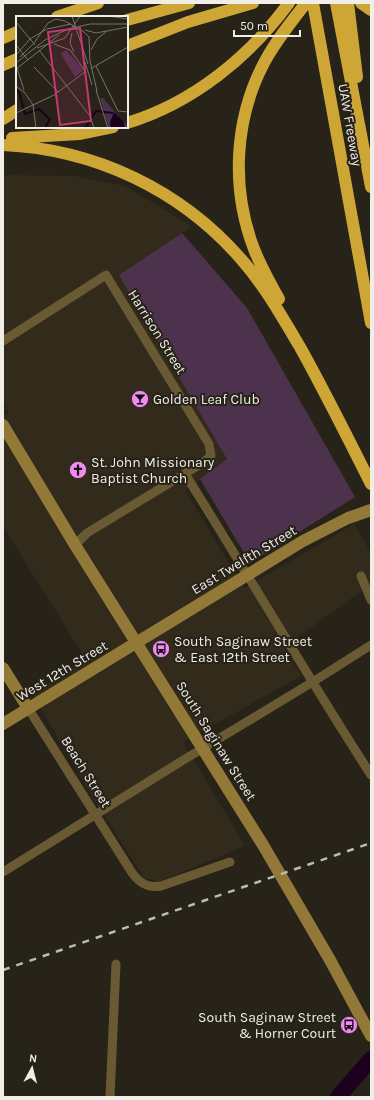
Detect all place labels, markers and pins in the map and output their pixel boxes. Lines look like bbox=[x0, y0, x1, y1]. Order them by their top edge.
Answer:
bar icon: Golden Leaf Club bbox=[130, 389, 150, 409]
place label: Golden Leaf Club bbox=[153, 391, 260, 408]
place label: St. John Missionary Baptist Church bbox=[91, 454, 215, 487]
church icon: St. John Missionary Baptist Church bbox=[68, 460, 88, 480]
place label: South Saginaw Street & East 12th Street bbox=[174, 633, 312, 666]
bus stop icon: South Saginaw Street & East 12th Street bbox=[151, 639, 171, 659]
place label: South Saginaw Street & Horner Court bbox=[198, 1009, 336, 1042]
bus stop icon: South Saginaw Street & Horner Court bbox=[339, 1015, 359, 1035]

